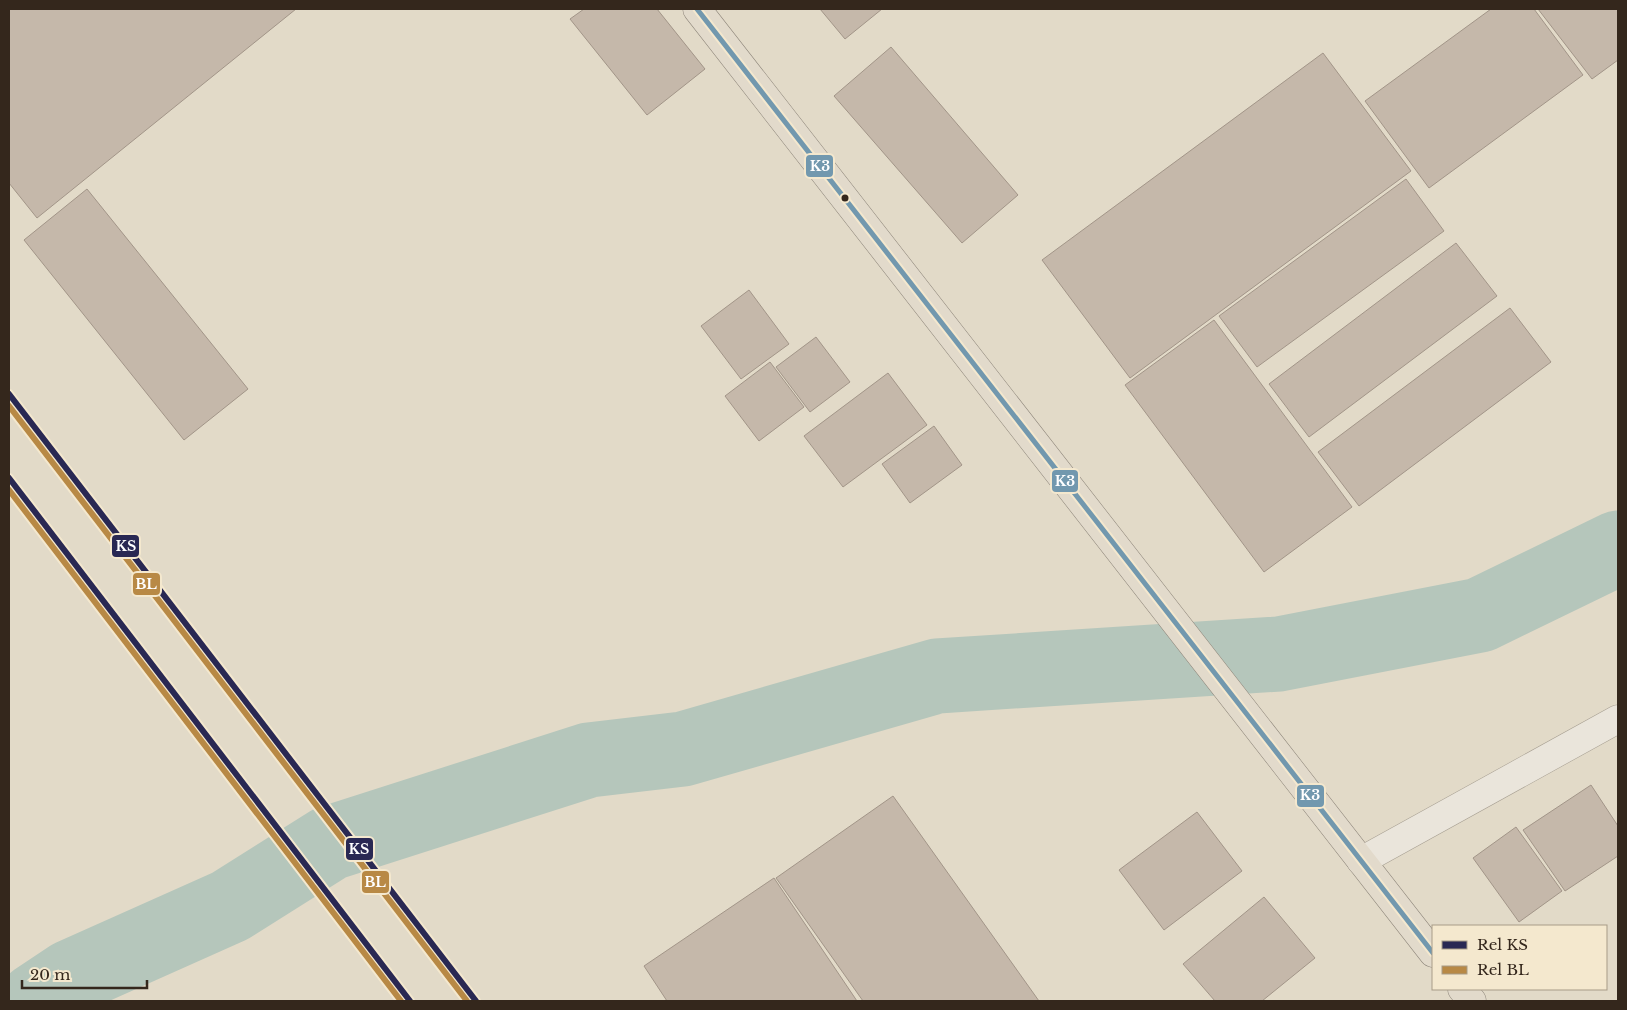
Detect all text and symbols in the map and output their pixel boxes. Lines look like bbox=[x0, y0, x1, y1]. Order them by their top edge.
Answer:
line badge: K3 bbox=[805, 154, 834, 178]
text: K3 bbox=[810, 157, 830, 175]
unlabelled marker bbox=[840, 193, 850, 203]
line badge: K3 bbox=[1051, 469, 1079, 493]
text: K3 bbox=[1055, 472, 1075, 490]
line badge: KS bbox=[111, 534, 140, 558]
text: KS bbox=[116, 537, 136, 555]
line badge: BL bbox=[132, 572, 161, 596]
text: BL bbox=[135, 575, 157, 593]
line badge: K3 bbox=[1296, 784, 1325, 808]
text: K3 bbox=[1300, 786, 1320, 804]
line badge: KS bbox=[345, 837, 374, 861]
text: KS bbox=[349, 840, 369, 858]
line badge: BL bbox=[361, 870, 390, 894]
text: BL bbox=[364, 873, 386, 891]
legend bbox=[1432, 925, 1607, 990]
text: Rel KS bbox=[1477, 935, 1528, 954]
scale bar bbox=[22, 958, 148, 990]
text: Rel BL bbox=[1477, 960, 1529, 979]
text: 20 m bbox=[30, 965, 70, 984]

